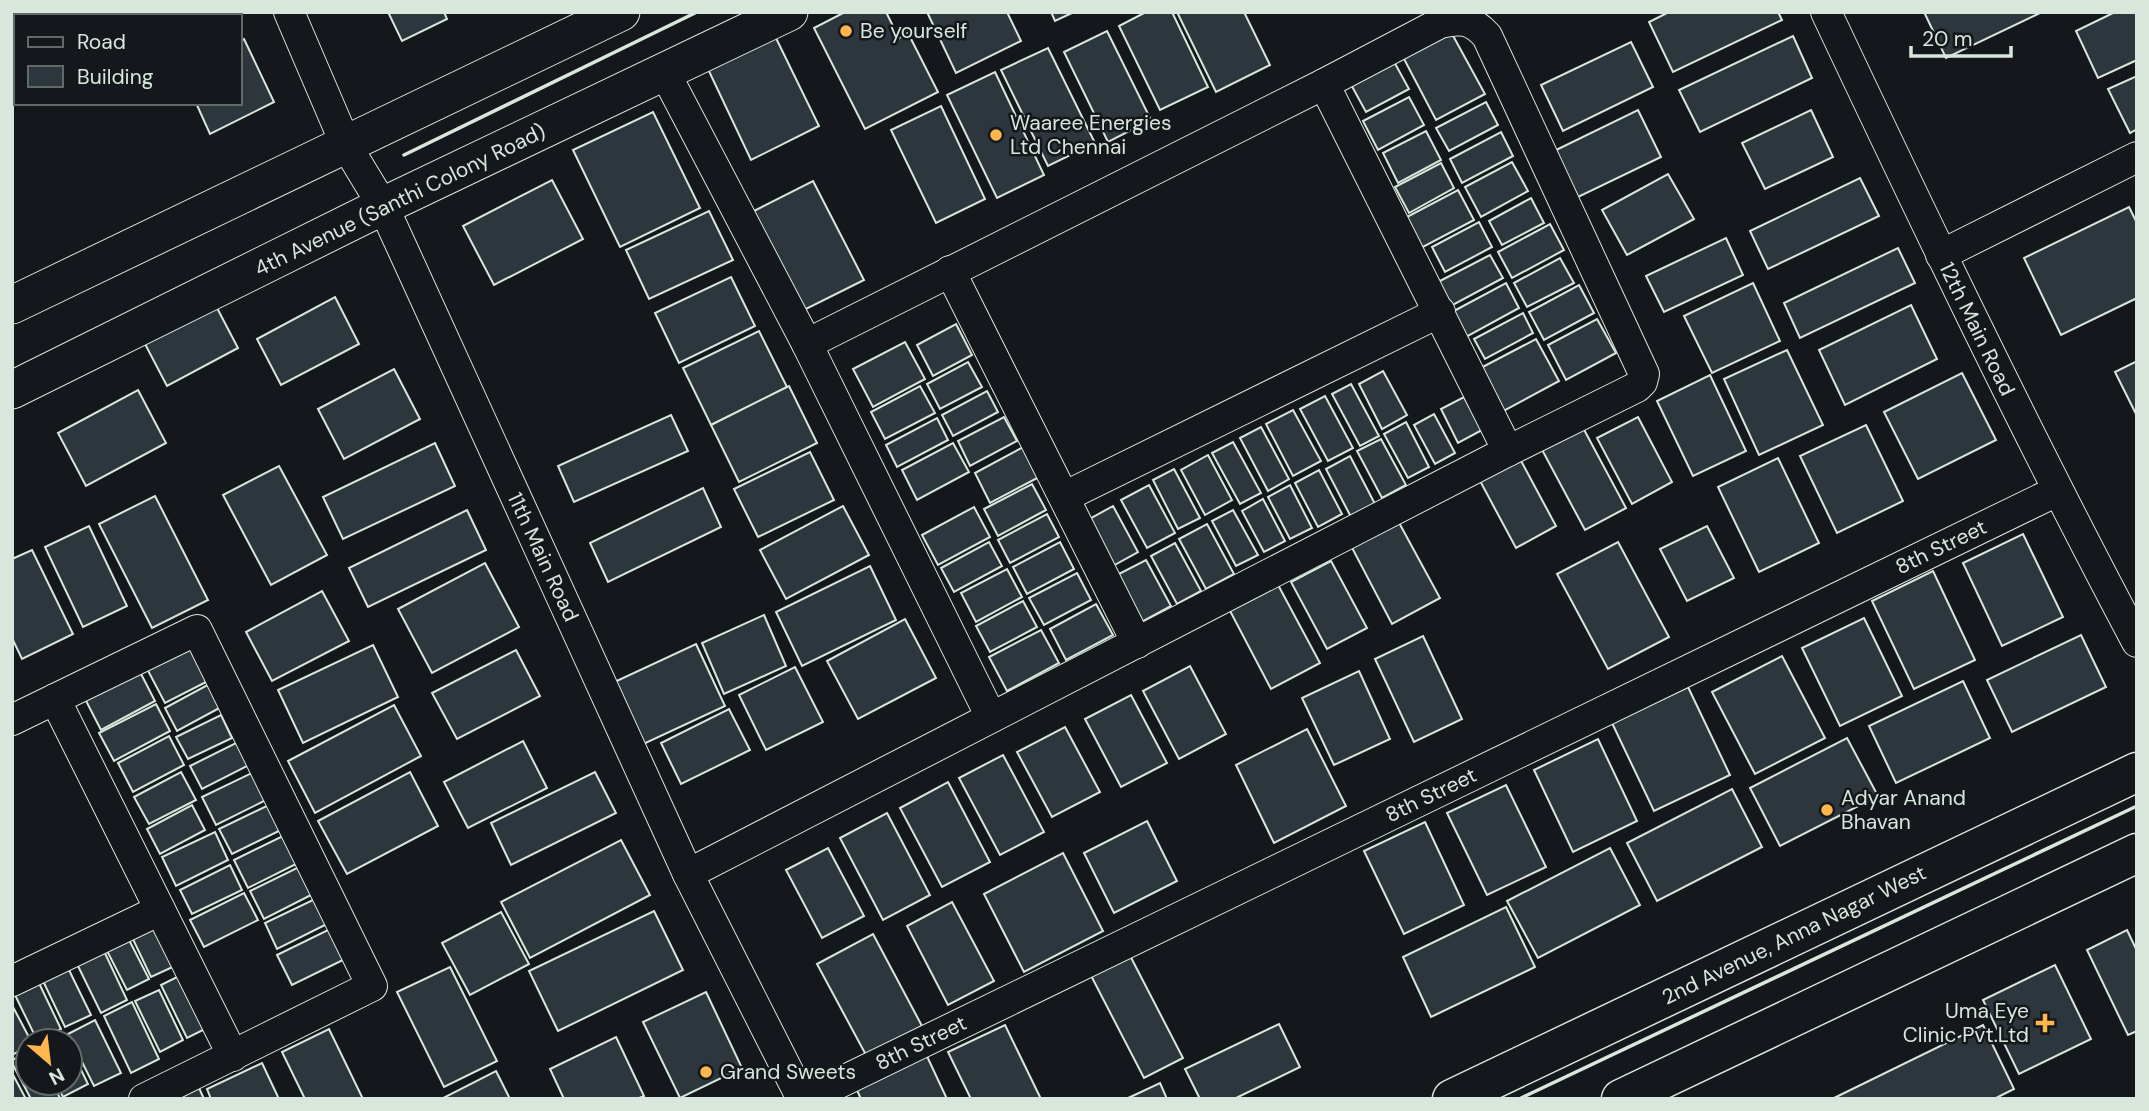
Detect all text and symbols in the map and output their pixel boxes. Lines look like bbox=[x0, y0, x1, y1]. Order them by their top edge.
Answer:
legend bbox=[14, 14, 242, 105]
scale bar bbox=[1911, 14, 2011, 58]
place label: Be yourself bbox=[860, 17, 967, 45]
marker: Be yourself bbox=[838, 23, 854, 39]
text: 20 m bbox=[1922, 25, 1973, 53]
text: Road bbox=[77, 28, 126, 56]
text: Building bbox=[77, 63, 154, 91]
place label: Waaree Energies Ltd Chennai bbox=[1010, 109, 1172, 161]
street label: 4th Avenue (Santhi Colony Road) bbox=[250, 117, 550, 283]
marker: Waaree Energies Ltd Chennai bbox=[988, 127, 1004, 143]
street label: 12th Main Road bbox=[1933, 258, 2021, 400]
street label: 11th Main Road bbox=[501, 488, 585, 626]
street label: 8th Street bbox=[1891, 513, 1991, 581]
street label: 8th Street bbox=[1381, 761, 1481, 829]
place label: Adyar Anand Bhavan bbox=[1841, 784, 1966, 836]
marker: Adyar Anand Bhavan bbox=[1819, 802, 1835, 818]
street label: 2nd Avenue, Anna Nagar West bbox=[1657, 859, 1931, 1011]
place label: Uma Eye Clinic Pvt.Ltd bbox=[1903, 997, 2029, 1049]
street label: 8th Street bbox=[871, 1009, 971, 1077]
marker: Uma Eye Clinic Pvt.Ltd bbox=[2035, 1013, 2055, 1033]
north arrow bbox=[14, 1027, 84, 1097]
place label: Grand Sweets bbox=[720, 1058, 856, 1086]
text: N bbox=[45, 1062, 69, 1091]
marker: Grand Sweets bbox=[698, 1064, 714, 1080]

